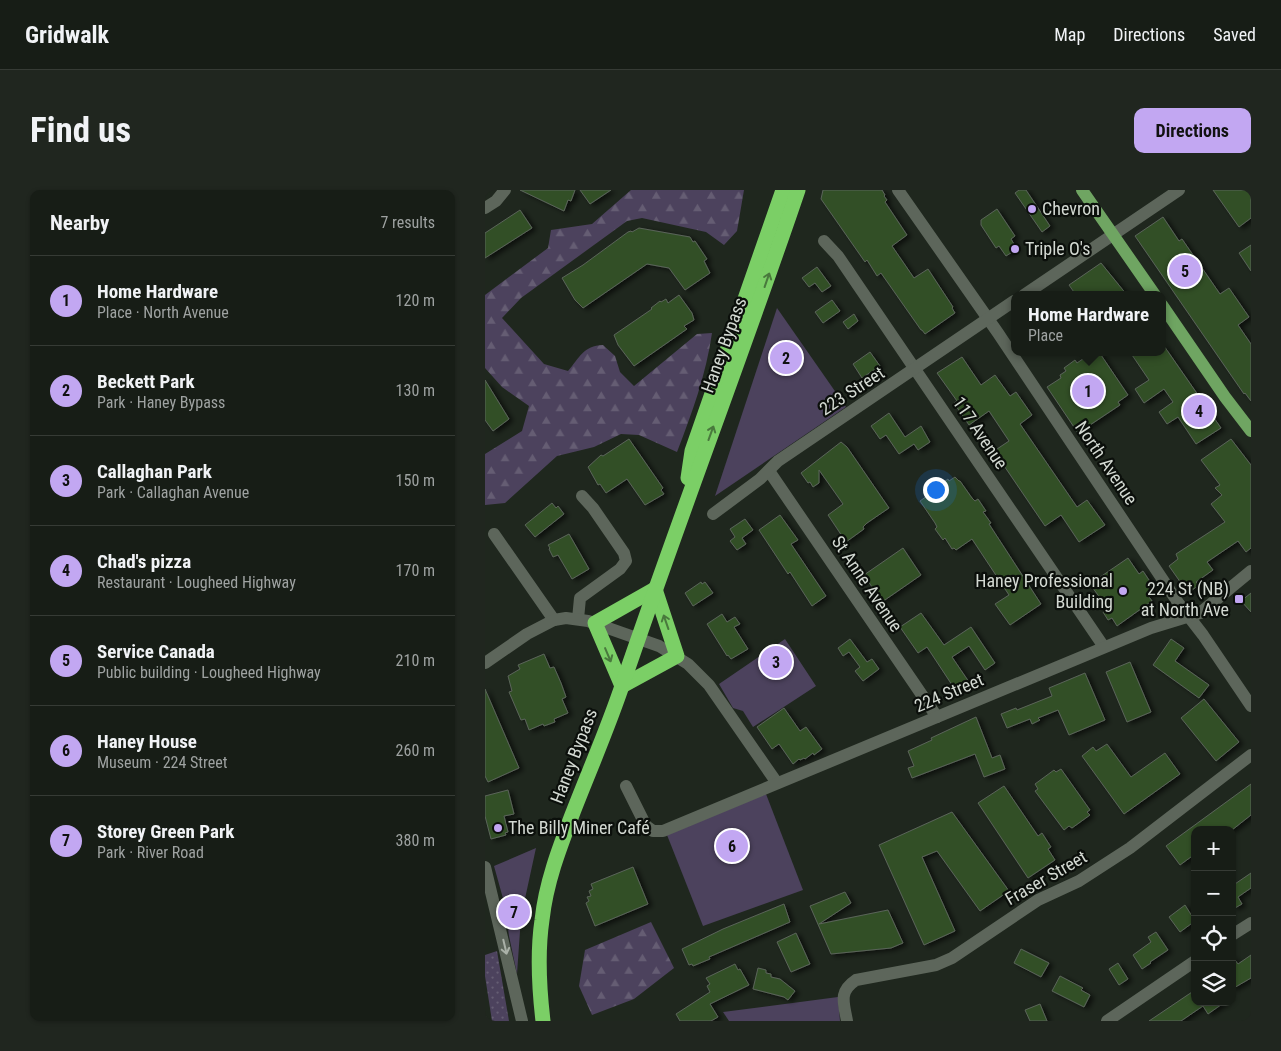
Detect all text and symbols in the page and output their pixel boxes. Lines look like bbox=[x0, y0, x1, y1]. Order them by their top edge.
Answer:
text: Gridwalk bbox=[25, 21, 109, 49]
text: Map bbox=[1054, 24, 1085, 45]
text: Directions bbox=[1113, 24, 1185, 45]
text: Saved bbox=[1213, 24, 1256, 45]
button: Directions bbox=[1134, 108, 1251, 153]
text: Find us bbox=[30, 110, 131, 151]
place label: Chevron bbox=[1042, 198, 1100, 219]
marker: Chevron bbox=[1026, 203, 1038, 215]
text: Nearby bbox=[50, 211, 109, 235]
text: 7 results bbox=[380, 213, 435, 232]
place label: Triple O's bbox=[1025, 238, 1090, 259]
marker: Triple O's bbox=[1009, 243, 1021, 255]
pin: 5 bbox=[1169, 252, 1201, 290]
one-way arrow bbox=[763, 273, 772, 289]
text: Home Hardware bbox=[97, 280, 218, 303]
text: 1 bbox=[62, 291, 70, 310]
text: 120 m bbox=[396, 291, 435, 310]
popup bbox=[1011, 291, 1166, 356]
street label: Haney Bypass bbox=[697, 294, 750, 395]
text: Place · North Avenue bbox=[97, 303, 229, 322]
text: Home Hardware bbox=[1028, 303, 1149, 326]
text: Place bbox=[1028, 326, 1063, 345]
pin: 2 bbox=[770, 339, 802, 377]
street label: 223 Street bbox=[815, 362, 888, 419]
text: Beckett Park bbox=[97, 370, 195, 393]
pin: 1 bbox=[1072, 372, 1104, 410]
text: 2 bbox=[62, 381, 70, 400]
text: 130 m bbox=[396, 381, 435, 400]
pin: 4 bbox=[1183, 392, 1215, 430]
text: Park · Haney Bypass bbox=[97, 393, 225, 412]
street label: 117 Avenue bbox=[949, 393, 1012, 473]
street label: North Avenue bbox=[1071, 417, 1142, 508]
one-way arrow bbox=[707, 426, 716, 441]
text: Callaghan Park bbox=[97, 460, 212, 483]
text: 3 bbox=[62, 471, 70, 490]
text: 150 m bbox=[396, 471, 435, 490]
your location bbox=[923, 477, 949, 503]
text: Park · Callaghan Avenue bbox=[97, 483, 249, 502]
street label: St Anne Avenue bbox=[828, 532, 907, 636]
text: Chad's pizza bbox=[97, 550, 191, 573]
text: 4 bbox=[62, 561, 70, 580]
text: 170 m bbox=[396, 561, 435, 580]
place label: Haney Professional Building bbox=[975, 570, 1113, 612]
text: Restaurant · Lougheed Highway bbox=[97, 573, 296, 592]
place label: 224 St (NB) at North Ave bbox=[1141, 578, 1229, 620]
marker: Haney Professional Building bbox=[1117, 585, 1129, 597]
marker: 224 St (NB) at North Ave bbox=[1233, 593, 1245, 605]
one-way arrow bbox=[661, 615, 670, 631]
text: Service Canada bbox=[97, 640, 215, 663]
pin: 3 bbox=[760, 643, 792, 681]
one-way arrow bbox=[604, 647, 614, 662]
text: 5 bbox=[62, 651, 70, 670]
text: 210 m bbox=[396, 651, 435, 670]
text: Public building · Lougheed Highway bbox=[97, 663, 321, 682]
street label: 224 Street bbox=[911, 669, 986, 716]
street label: Haney Bypass bbox=[546, 706, 601, 806]
text: Haney House bbox=[97, 730, 197, 753]
text: 6 bbox=[62, 741, 70, 760]
text: 260 m bbox=[396, 741, 435, 760]
text: Museum · 224 Street bbox=[97, 753, 228, 772]
place label: The Billy Miner Café bbox=[508, 817, 650, 838]
text: Storey Green Park bbox=[97, 820, 234, 843]
marker: The Billy Miner Café bbox=[492, 822, 504, 834]
map controls bbox=[1191, 826, 1236, 1006]
button: + bbox=[1191, 826, 1236, 871]
pin: 6 bbox=[716, 827, 748, 865]
text: 7 bbox=[62, 831, 70, 850]
text: 380 m bbox=[396, 831, 435, 850]
text: Park · River Road bbox=[97, 843, 204, 862]
street label: Fraser Street bbox=[1001, 846, 1090, 909]
button: − bbox=[1191, 871, 1236, 916]
pin: 7 bbox=[498, 893, 530, 931]
button: locate bbox=[1191, 916, 1236, 961]
one-way arrow bbox=[501, 939, 510, 955]
button: layers bbox=[1191, 961, 1236, 1006]

